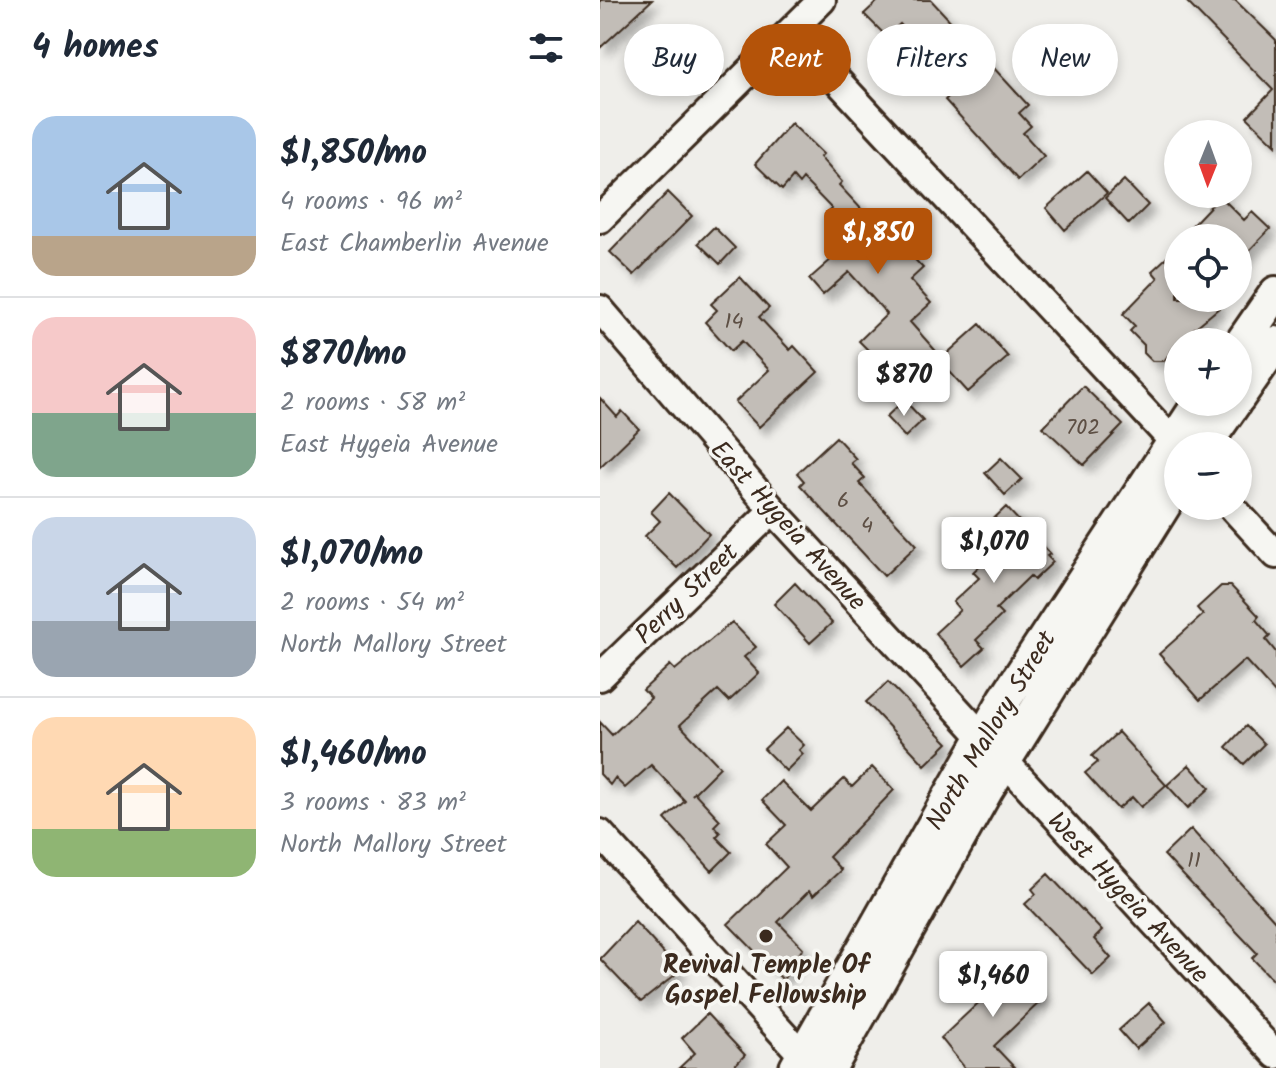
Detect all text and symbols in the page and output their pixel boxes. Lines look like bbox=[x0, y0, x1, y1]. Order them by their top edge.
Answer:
text: 4 homes bbox=[32, 21, 159, 75]
chip: Buy bbox=[624, 24, 724, 96]
chip: Rent bbox=[740, 24, 851, 96]
chip: Filters bbox=[867, 24, 996, 96]
chip: New bbox=[1012, 24, 1118, 96]
icon: filters bbox=[524, 26, 568, 70]
north arrow bbox=[1164, 120, 1252, 208]
map controls bbox=[1164, 120, 1252, 520]
text: $1,850/mo bbox=[280, 127, 427, 181]
icon: home bbox=[96, 148, 192, 244]
text: 4 rooms · 96 m² bbox=[280, 181, 462, 223]
pin: $1,850 bbox=[813, 208, 943, 276]
text: $1,850 bbox=[842, 213, 914, 255]
text: East Chamberlin Avenue bbox=[280, 223, 549, 265]
button: locate bbox=[1164, 224, 1252, 312]
house number: 14 bbox=[724, 305, 744, 340]
text: $870/mo bbox=[280, 328, 407, 382]
button: + bbox=[1164, 328, 1252, 416]
icon: home bbox=[96, 349, 192, 445]
pin: $870 bbox=[857, 350, 951, 418]
text: $870 bbox=[876, 355, 932, 397]
text: 2 rooms · 58 m² bbox=[280, 382, 465, 424]
house number: 702 bbox=[1066, 411, 1100, 446]
text: East Hygeia Avenue bbox=[280, 424, 498, 466]
street label: East Hygeia Avenue bbox=[699, 431, 876, 622]
button: − bbox=[1164, 432, 1252, 520]
house number: 6 bbox=[837, 484, 849, 519]
house number: 4 bbox=[861, 509, 873, 544]
pin: $1,070 bbox=[929, 517, 1059, 585]
text: $1,070 bbox=[959, 522, 1029, 564]
text: $1,070/mo bbox=[280, 528, 423, 582]
street label: Perry Street bbox=[625, 533, 750, 655]
icon: home bbox=[96, 549, 192, 645]
text: 2 rooms · 54 m² bbox=[280, 582, 464, 624]
street label: North Mallory Street bbox=[915, 622, 1069, 839]
text: North Mallory Street bbox=[280, 624, 507, 666]
text: $1,460/mo bbox=[280, 728, 427, 782]
icon: home bbox=[96, 749, 192, 845]
text: 3 rooms · 83 m² bbox=[280, 782, 466, 824]
street label: West Hygeia Avenue bbox=[1036, 803, 1219, 994]
text: North Mallory Street bbox=[280, 824, 507, 866]
house number: 11 bbox=[1187, 844, 1201, 879]
marker: Revival Temple Of Gospel Fellowship bbox=[757, 927, 775, 945]
place label: Revival Temple Of Gospel Fellowship bbox=[663, 945, 872, 1017]
pin: $1,460 bbox=[928, 951, 1058, 1019]
text: $1,460 bbox=[957, 956, 1029, 998]

